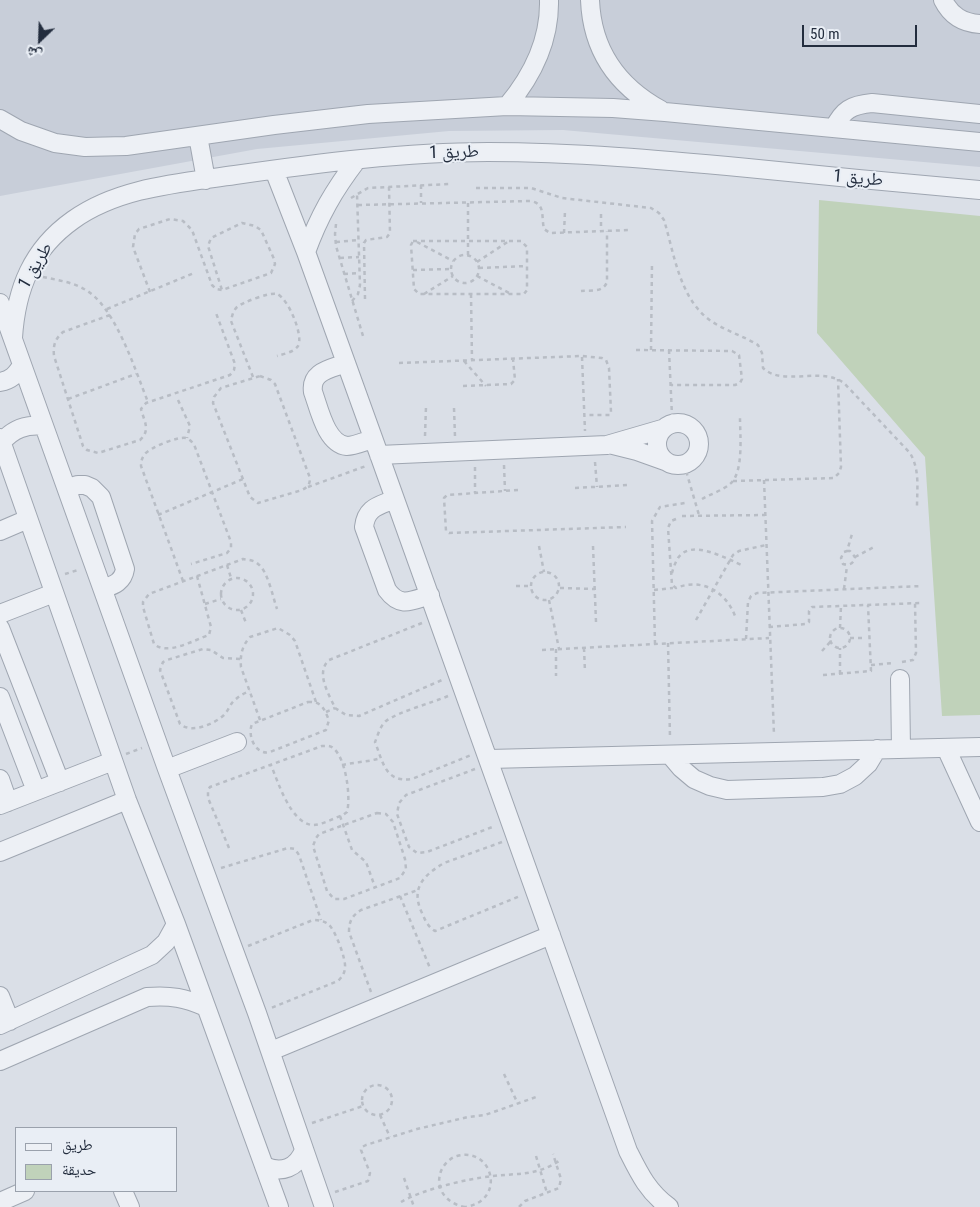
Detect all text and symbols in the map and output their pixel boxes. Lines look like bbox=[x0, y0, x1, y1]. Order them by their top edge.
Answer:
north arrow bbox=[15, 15, 65, 65]
scale bar bbox=[805, 15, 920, 47]
text: 50 m bbox=[810, 25, 840, 43]
text: ش bbox=[24, 43, 44, 64]
street label: طريق 1 bbox=[429, 141, 479, 165]
street label: طريق 1 bbox=[832, 166, 884, 192]
street label: طريق 1 bbox=[14, 239, 58, 293]
legend bbox=[15, 1127, 178, 1192]
text: طريق bbox=[62, 1136, 93, 1154]
text: حديقة bbox=[62, 1161, 96, 1179]

